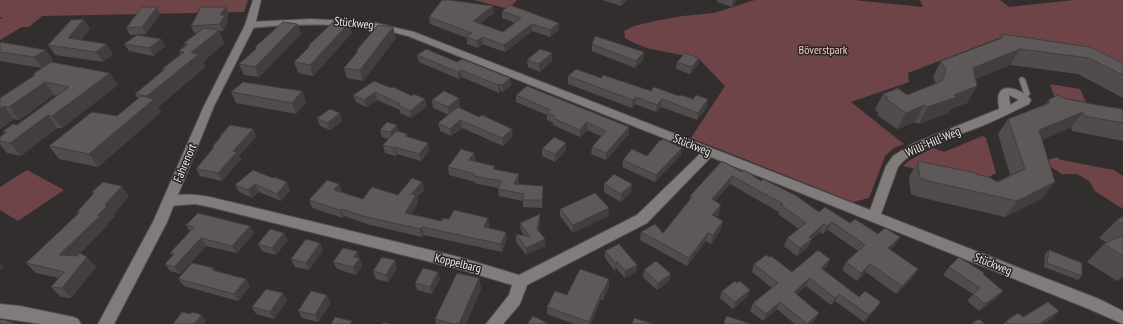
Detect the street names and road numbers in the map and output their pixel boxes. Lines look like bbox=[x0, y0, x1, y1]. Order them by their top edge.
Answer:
street label: Stückweg bbox=[334, 13, 375, 32]
street label: Willi-Hill-Weg bbox=[903, 123, 962, 160]
street label: Stückweg bbox=[671, 130, 713, 159]
street label: Fahrenort bbox=[170, 141, 200, 184]
street label: Stückweg bbox=[972, 249, 1014, 278]
street label: Koppelbarg bbox=[433, 250, 483, 276]

